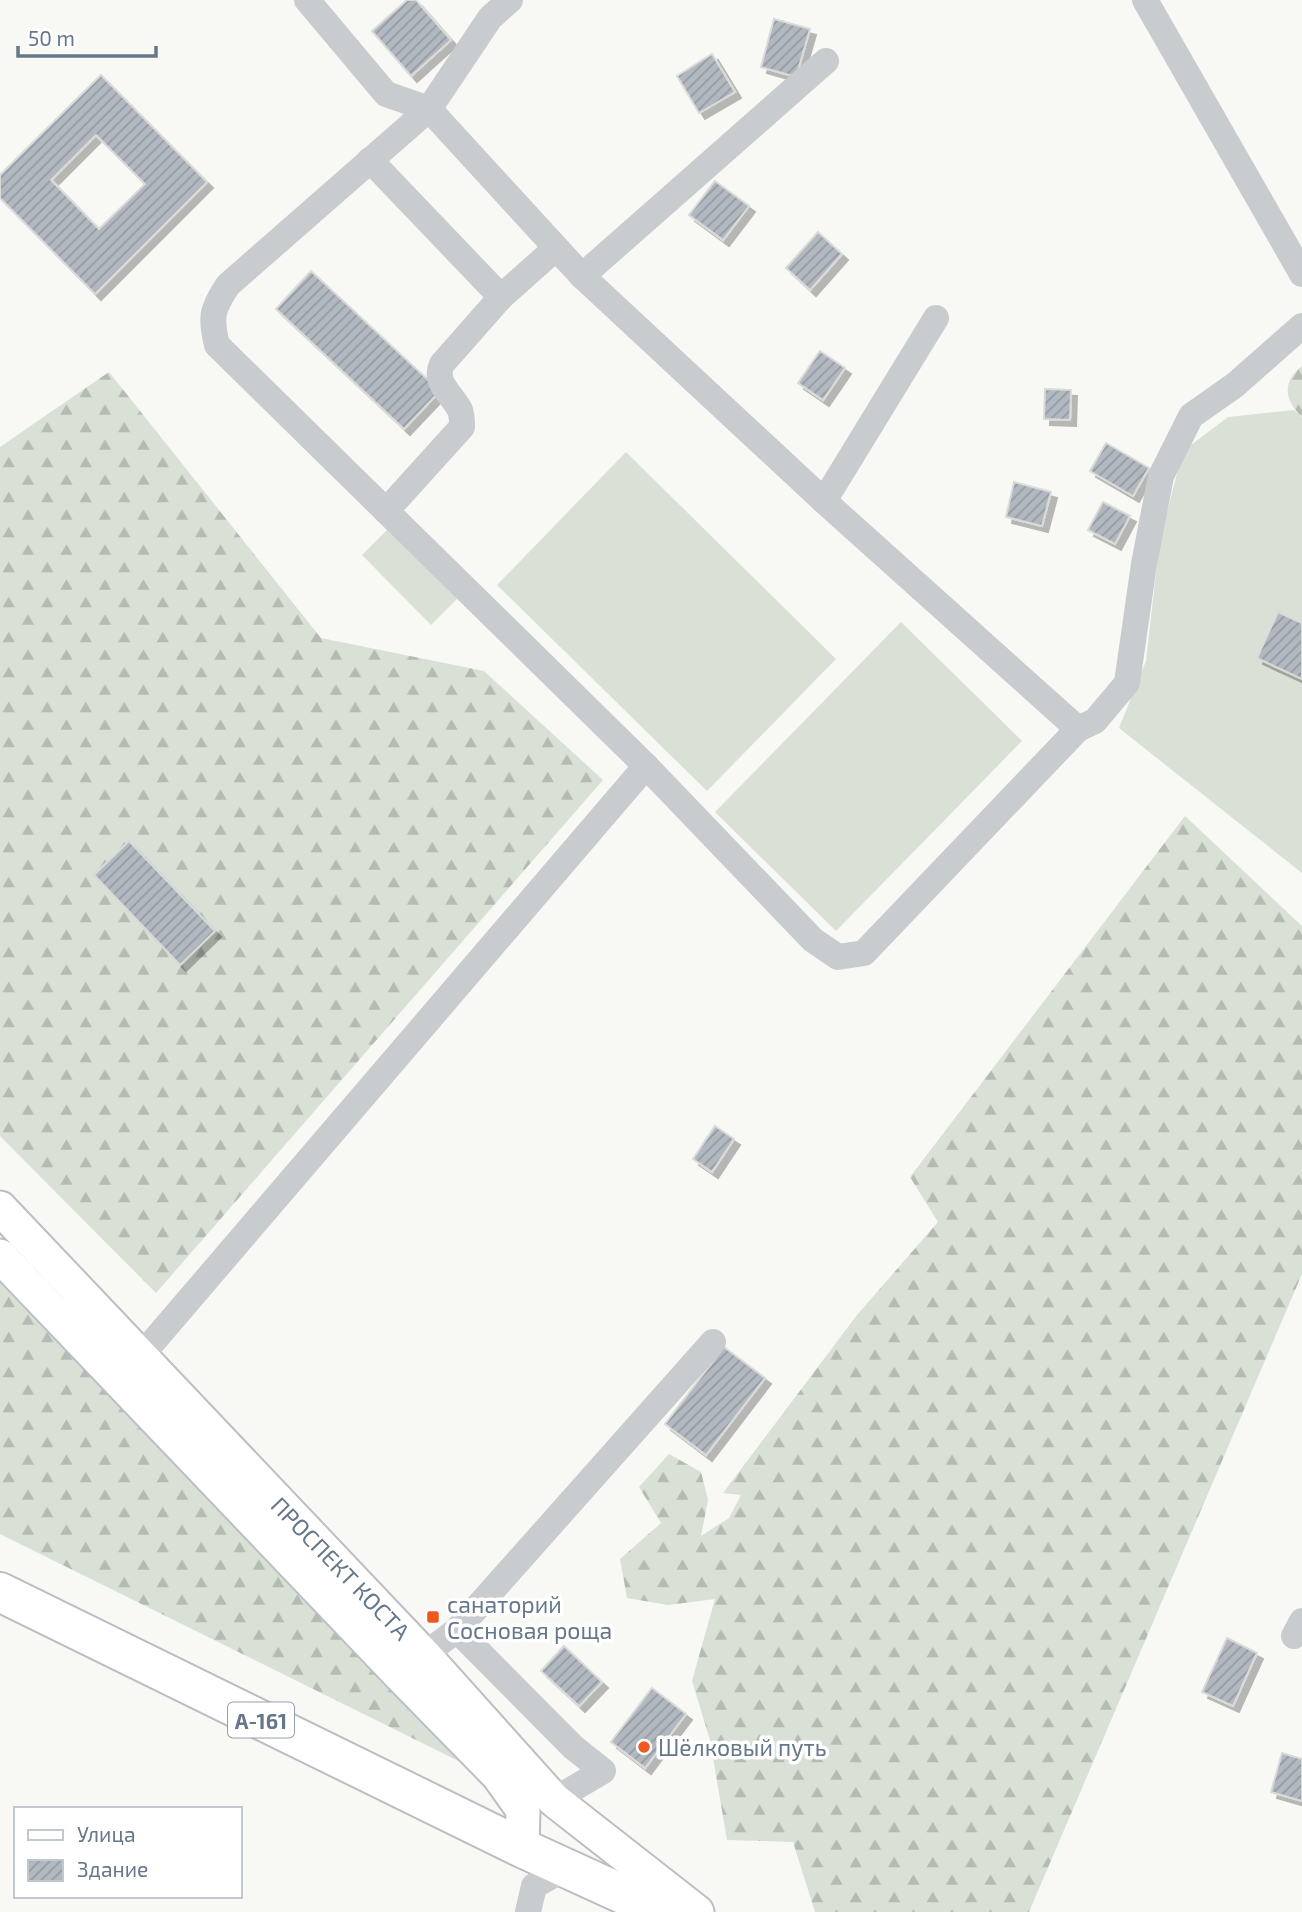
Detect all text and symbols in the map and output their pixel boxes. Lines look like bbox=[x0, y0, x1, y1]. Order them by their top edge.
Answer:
scale bar bbox=[18, 14, 156, 58]
text: 50 m bbox=[28, 25, 75, 50]
street label: ПРОСПЕКТ КОСТА bbox=[266, 1491, 417, 1646]
place label: санаторий Сосновая роща bbox=[447, 1590, 612, 1644]
marker: санаторий Сосновая роща bbox=[425, 1609, 441, 1625]
road number: А-161 bbox=[228, 1702, 294, 1738]
place label: Шёлковый путь bbox=[658, 1733, 827, 1762]
marker: Шёлковый путь bbox=[636, 1739, 652, 1755]
legend bbox=[14, 1807, 242, 1898]
text: Улица bbox=[77, 1821, 136, 1846]
text: Здание bbox=[77, 1856, 148, 1881]

